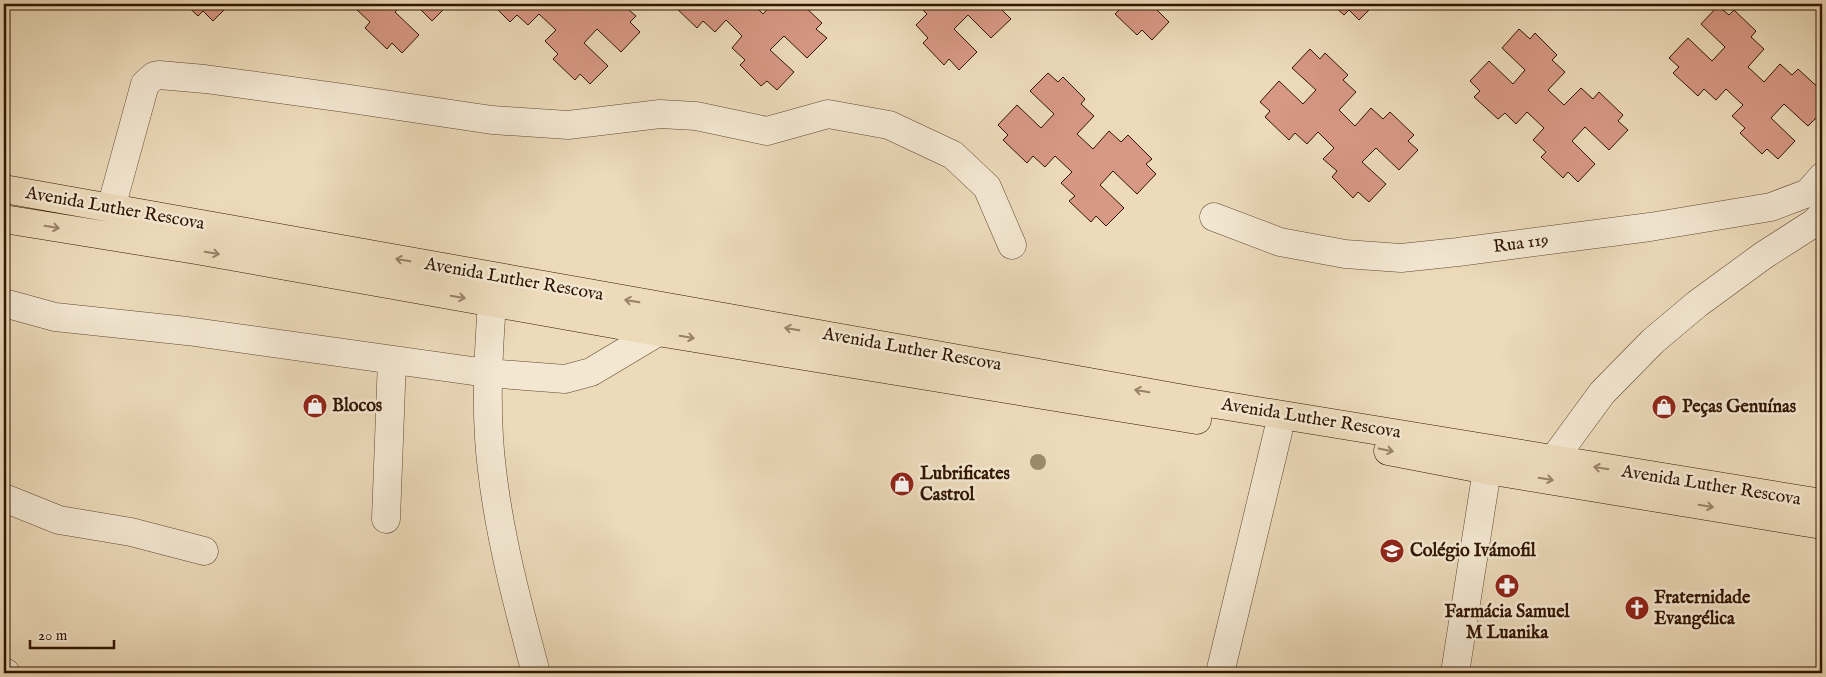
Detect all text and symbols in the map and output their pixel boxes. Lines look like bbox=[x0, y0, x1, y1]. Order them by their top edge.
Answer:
street label: Avenida Luther Rescova bbox=[23, 182, 207, 236]
one-way arrow bbox=[44, 222, 60, 232]
street label: Rua 119 bbox=[1492, 229, 1550, 259]
one-way arrow bbox=[204, 249, 220, 259]
street label: Avenida Luther Rescova bbox=[422, 253, 606, 307]
one-way arrow bbox=[395, 254, 411, 264]
one-way arrow bbox=[450, 293, 466, 303]
one-way arrow bbox=[624, 295, 640, 305]
one-way arrow bbox=[784, 323, 800, 333]
street label: Avenida Luther Rescova bbox=[820, 323, 1004, 377]
one-way arrow bbox=[679, 333, 695, 343]
one-way arrow bbox=[1134, 386, 1150, 395]
shop icon: Blocos bbox=[302, 393, 328, 419]
street label: Avenida Luther Rescova bbox=[1219, 393, 1403, 445]
shop icon: Peças Genuínas bbox=[1651, 394, 1677, 420]
place label: Blocos bbox=[332, 395, 383, 418]
place label: Peças Genuínas bbox=[1682, 396, 1797, 419]
one-way arrow bbox=[1378, 446, 1394, 456]
street label: Avenida Luther Rescova bbox=[1619, 460, 1803, 512]
place label: Lubrificates Castrol bbox=[920, 463, 1011, 507]
one-way arrow bbox=[1594, 463, 1610, 473]
shop icon: Lubrificates Castrol bbox=[889, 471, 915, 497]
one-way arrow bbox=[1537, 475, 1553, 485]
one-way arrow bbox=[1698, 501, 1714, 511]
school or university icon: Colégio Ivámofil bbox=[1379, 538, 1405, 564]
place label: Colégio Ivámofil bbox=[1410, 540, 1537, 563]
pharmacy icon: Farmácia Samuel M Luanika bbox=[1494, 573, 1520, 599]
place label: Fraternidade Evangélica bbox=[1654, 587, 1751, 631]
church icon: Fraternidade Evangélica bbox=[1624, 595, 1650, 621]
place label: Farmácia Samuel M Luanika bbox=[1445, 601, 1570, 645]
scale bar bbox=[30, 617, 114, 649]
text: 20 m bbox=[38, 626, 68, 645]

